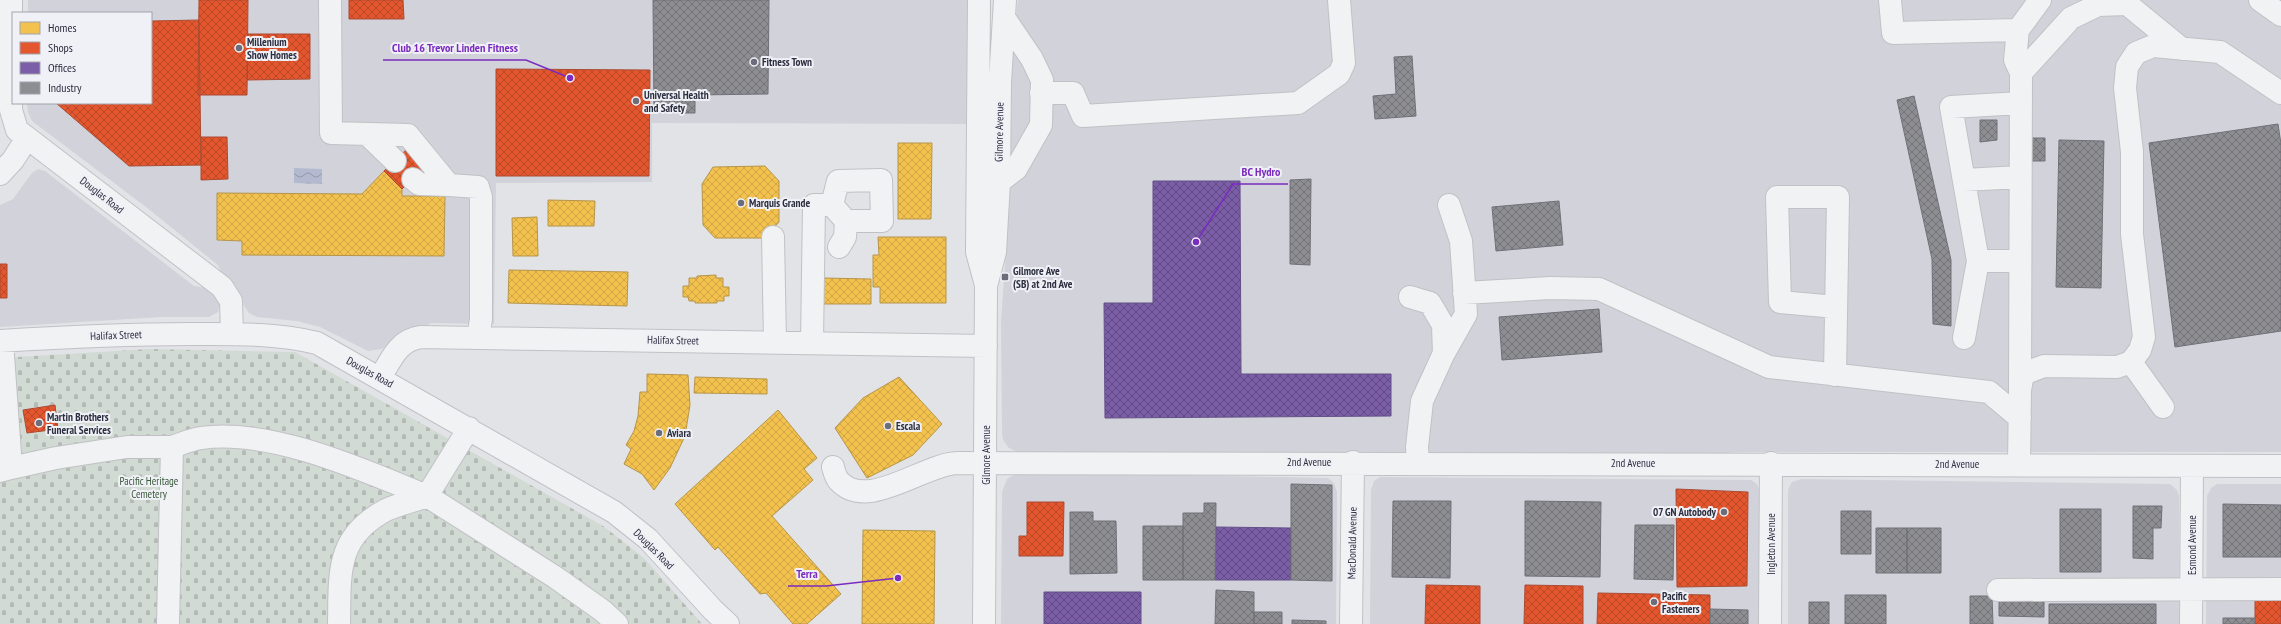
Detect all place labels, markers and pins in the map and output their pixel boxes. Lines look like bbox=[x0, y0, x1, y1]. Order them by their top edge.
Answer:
place label: Millenium Show Homes bbox=[247, 35, 297, 62]
callout: Club 16 Trevor Linden Fitness bbox=[383, 36, 526, 60]
marker: Millenium Show Homes bbox=[234, 43, 244, 53]
place label: Fitness Town bbox=[762, 55, 812, 69]
marker: Fitness Town bbox=[749, 57, 759, 67]
place label: Universal Health and Safety bbox=[644, 88, 709, 115]
marker: Universal Health and Safety bbox=[631, 96, 641, 106]
callout: BC Hydro bbox=[1233, 160, 1288, 184]
place label: Marquis Grande bbox=[749, 196, 810, 210]
marker: Marquis Grande bbox=[736, 198, 746, 208]
place label: Gilmore Ave (SB) at 2nd Ave bbox=[1013, 264, 1073, 291]
marker: Gilmore Ave (SB) at 2nd Ave bbox=[1000, 272, 1010, 282]
place label: Martin Brothers Funeral Services bbox=[47, 410, 111, 437]
marker: Martin Brothers Funeral Services bbox=[34, 418, 44, 428]
place label: Escala bbox=[896, 419, 921, 433]
marker: Escala bbox=[883, 421, 893, 431]
place label: Aviara bbox=[666, 426, 692, 440]
marker: Aviara bbox=[654, 428, 664, 438]
place label: 07 GN Autobody bbox=[1653, 505, 1717, 519]
marker: 07 GN Autobody bbox=[1719, 507, 1729, 517]
callout: Terra bbox=[788, 562, 826, 586]
place label: Pacific Fasteners bbox=[1662, 589, 1700, 616]
marker: Pacific Fasteners bbox=[1649, 597, 1659, 607]

